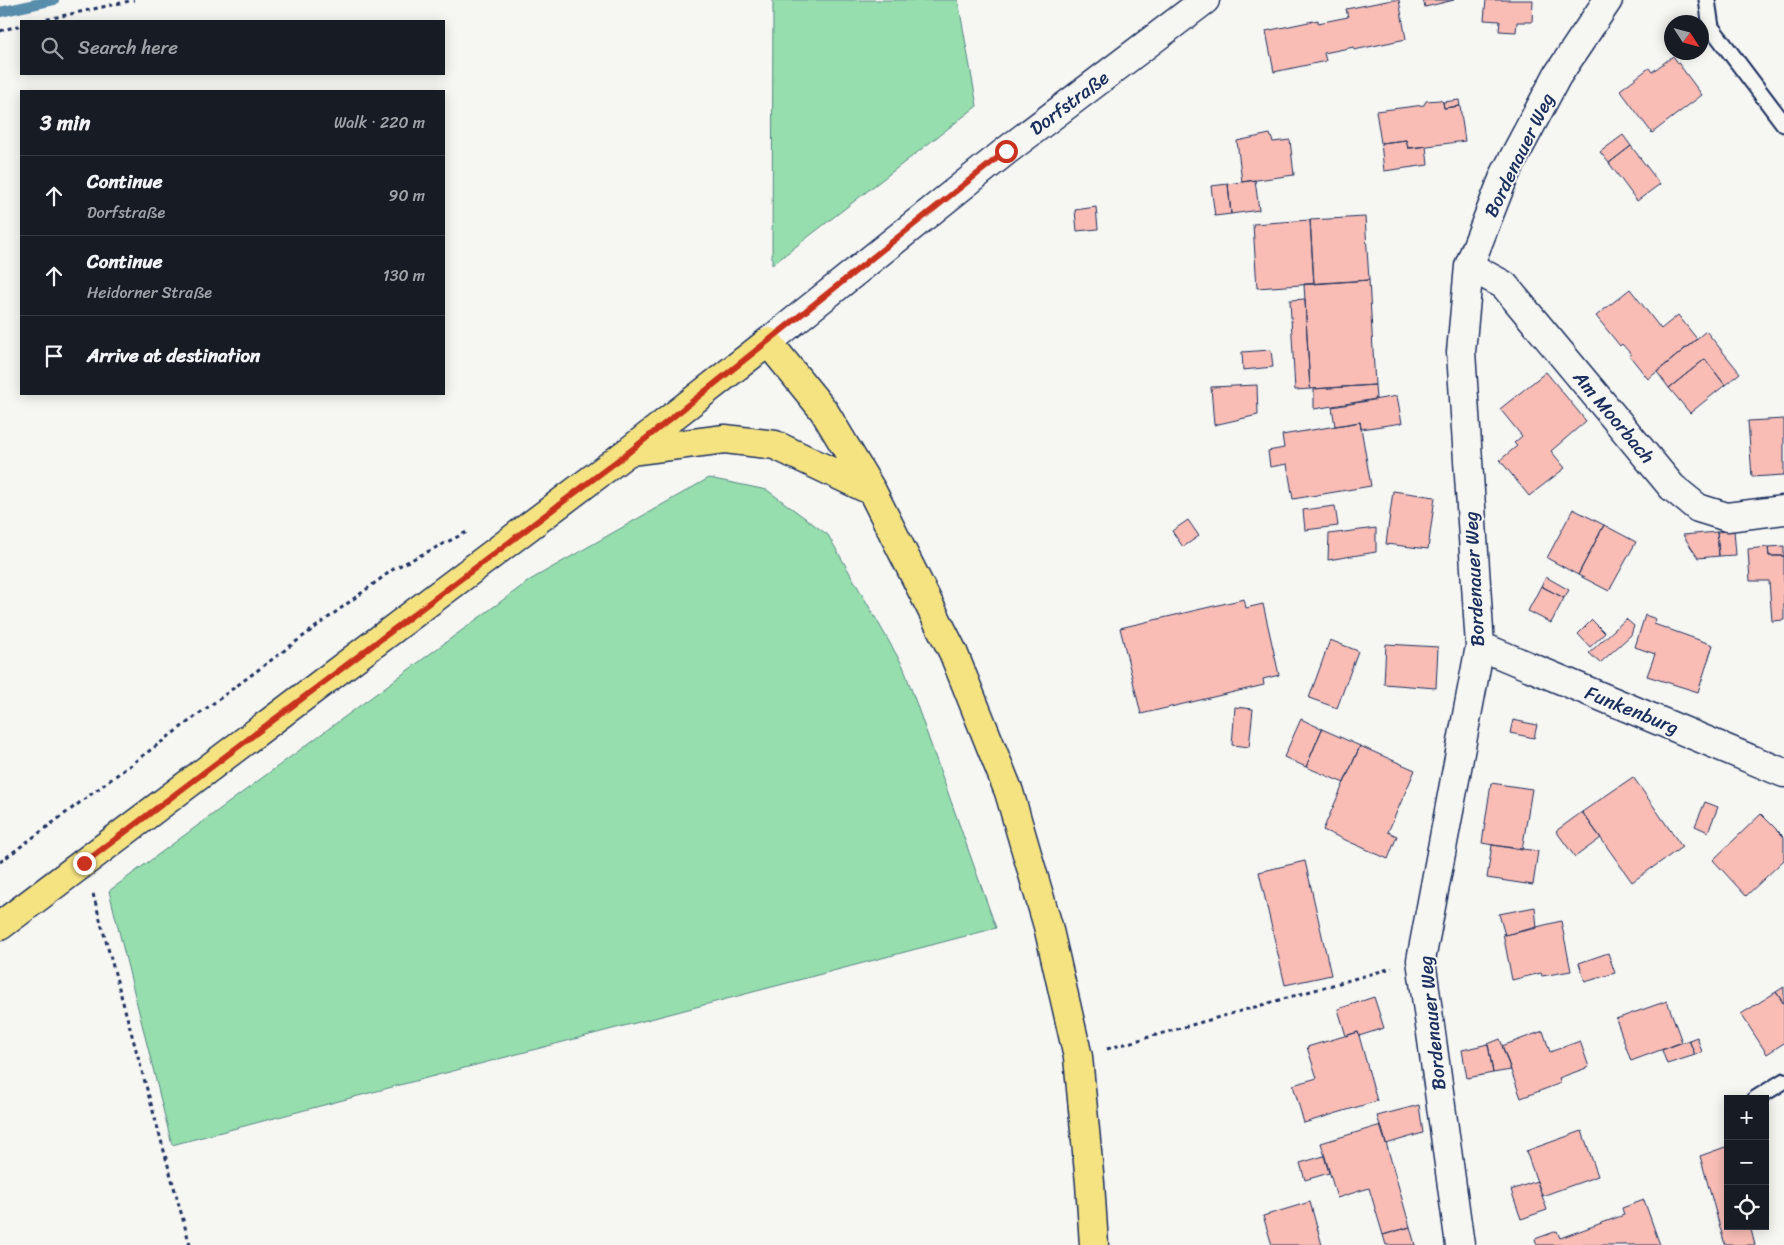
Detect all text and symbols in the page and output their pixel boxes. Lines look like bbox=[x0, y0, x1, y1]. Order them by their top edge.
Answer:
north arrow bbox=[1664, 15, 1709, 60]
search box bbox=[20, 20, 445, 75]
text: Search here bbox=[78, 31, 178, 64]
icon: search bbox=[38, 34, 66, 62]
street label: Dorfstraße bbox=[1022, 62, 1116, 144]
street label: Bordenauer Weg bbox=[1475, 87, 1564, 223]
text: 3 min bbox=[40, 104, 90, 142]
text: Walk · 220 m bbox=[334, 108, 425, 137]
route start bbox=[995, 140, 1018, 163]
text: Continue bbox=[87, 165, 163, 198]
text: 90 m bbox=[389, 181, 425, 210]
icon: ahead bbox=[40, 182, 68, 210]
text: Dorfstraße bbox=[87, 198, 165, 227]
text: Continue bbox=[87, 245, 163, 278]
text: 130 m bbox=[383, 261, 425, 290]
icon: ahead bbox=[40, 262, 68, 290]
text: Heidorner Straße bbox=[87, 278, 212, 307]
text: Arrive at destination bbox=[87, 339, 260, 372]
icon: arrive bbox=[40, 342, 68, 370]
street label: Am Moorbach bbox=[1564, 362, 1663, 471]
street label: Bordenauer Weg bbox=[1454, 510, 1494, 647]
street label: Funkenburg bbox=[1580, 676, 1684, 744]
route end bbox=[73, 852, 96, 875]
street label: Bordenauer Weg bbox=[1408, 954, 1455, 1092]
map controls bbox=[1724, 1095, 1769, 1230]
button: + bbox=[1724, 1095, 1769, 1140]
button: − bbox=[1724, 1140, 1769, 1185]
button: locate bbox=[1724, 1185, 1769, 1230]

